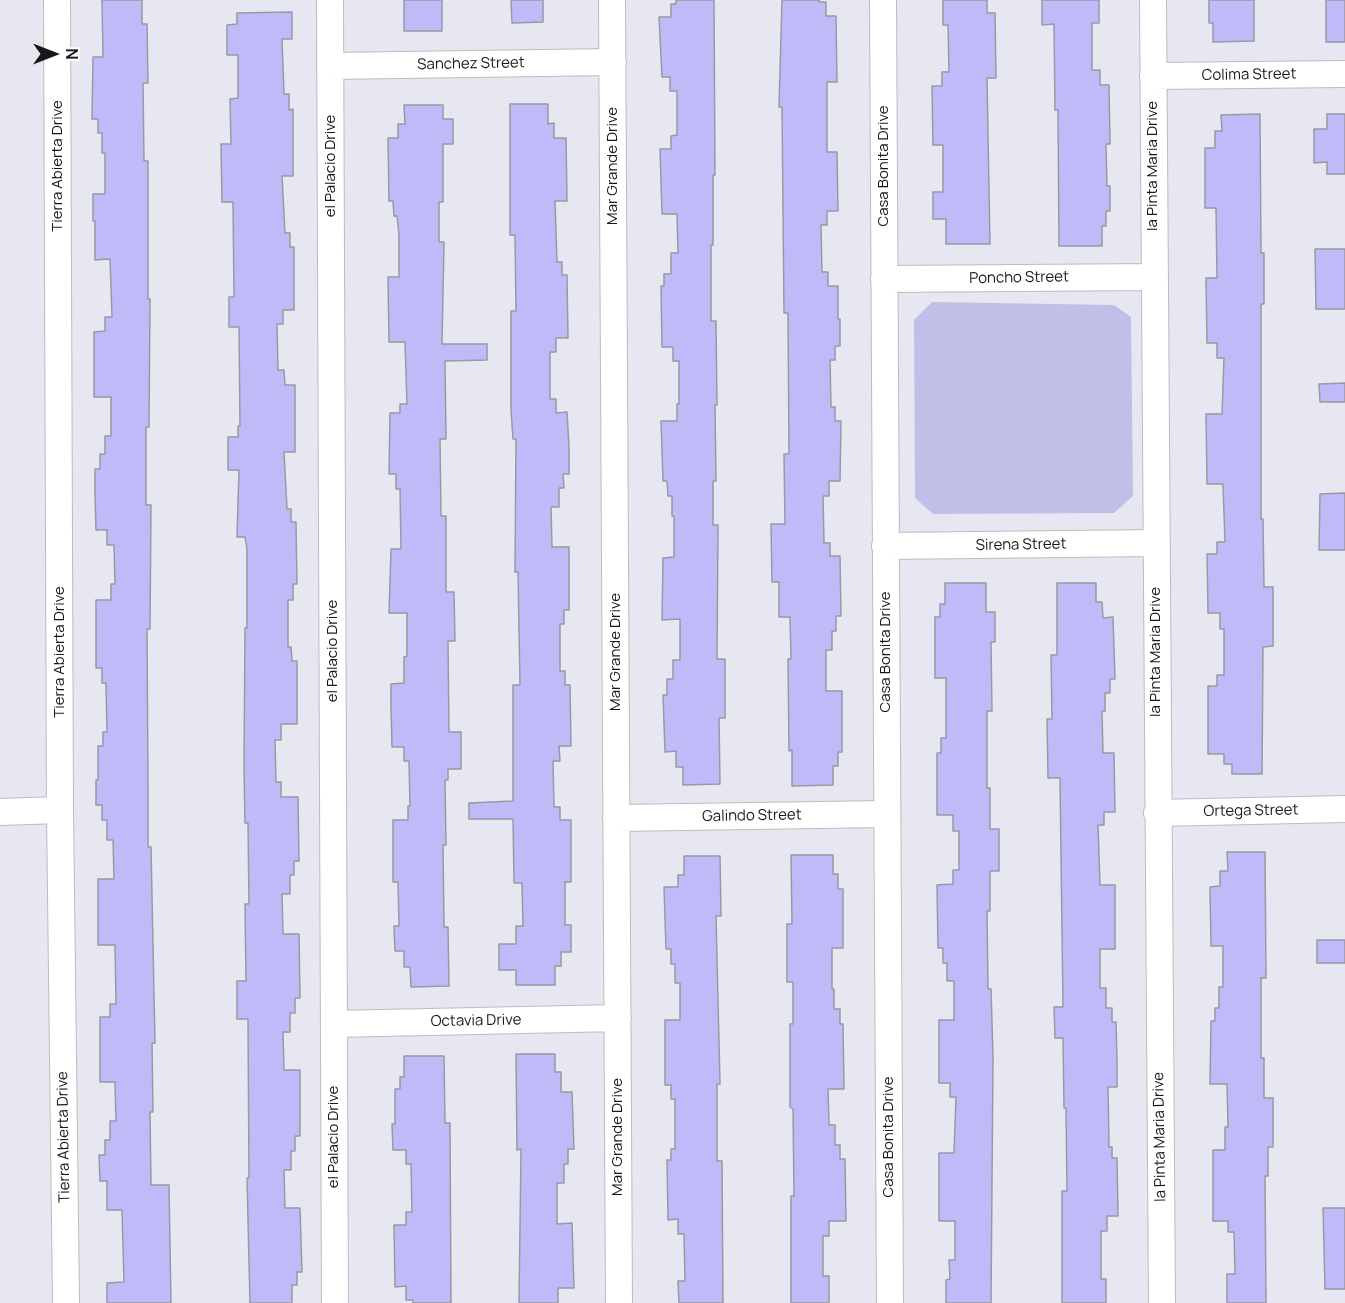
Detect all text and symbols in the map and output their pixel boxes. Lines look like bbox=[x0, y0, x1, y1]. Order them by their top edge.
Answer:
north arrow bbox=[24, 24, 84, 84]
text: N bbox=[61, 48, 83, 60]
street label: Sanchez Street bbox=[417, 54, 525, 74]
street label: Colima Street bbox=[1201, 65, 1297, 85]
street label: Tierra Abierta Drive bbox=[49, 100, 67, 232]
street label: la Pinta Maria Drive bbox=[1144, 101, 1162, 231]
street label: Casa Bonita Drive bbox=[875, 105, 893, 227]
street label: Mar Grande Drive bbox=[604, 107, 622, 225]
street label: el Palacio Drive bbox=[322, 115, 340, 217]
street label: Poncho Street bbox=[969, 268, 1069, 288]
street label: Sirena Street bbox=[975, 535, 1067, 555]
street label: Tierra Abierta Drive bbox=[51, 586, 69, 718]
street label: la Pinta Maria Drive bbox=[1147, 587, 1165, 717]
street label: Casa Bonita Drive bbox=[877, 591, 895, 713]
street label: Mar Grande Drive bbox=[607, 593, 625, 711]
street label: el Palacio Drive bbox=[324, 600, 342, 702]
street label: Ortega Street bbox=[1203, 801, 1299, 821]
street label: Galindo Street bbox=[702, 806, 802, 826]
street label: Octavia Drive bbox=[430, 1011, 522, 1031]
street label: Tierra Abierta Drive bbox=[54, 1071, 74, 1203]
street label: la Pinta Maria Drive bbox=[1150, 1072, 1170, 1202]
street label: Casa Bonita Drive bbox=[880, 1076, 898, 1198]
street label: Mar Grande Drive bbox=[609, 1078, 627, 1196]
street label: el Palacio Drive bbox=[325, 1086, 343, 1188]

